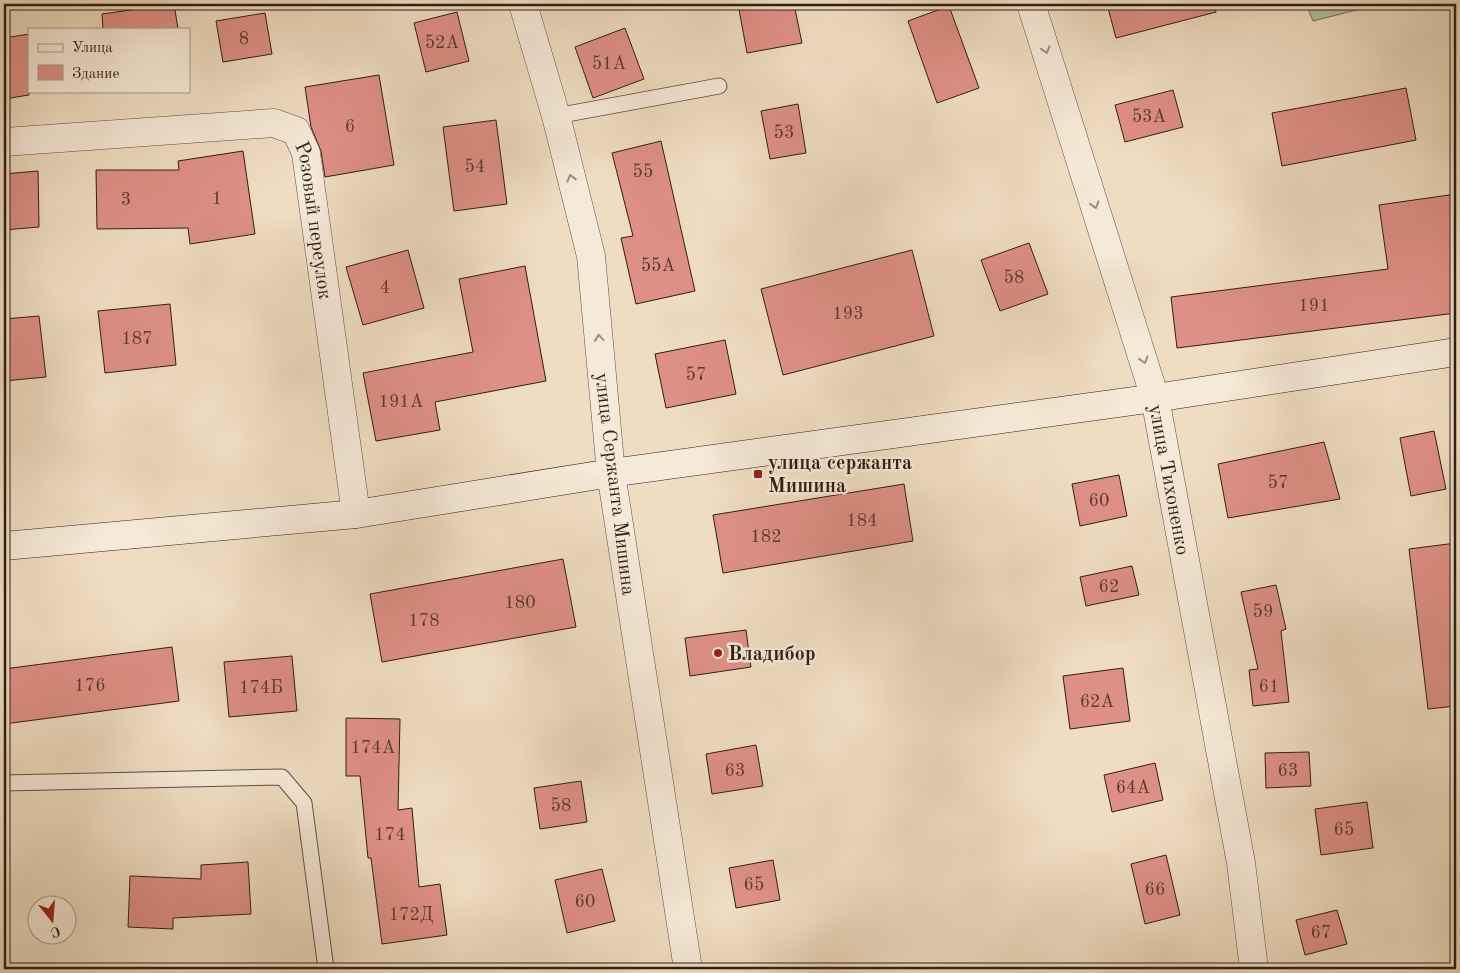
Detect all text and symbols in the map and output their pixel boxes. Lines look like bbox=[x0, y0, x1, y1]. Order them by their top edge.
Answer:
legend bbox=[28, 28, 190, 92]
house number: 8 bbox=[239, 30, 249, 48]
house number: 52А bbox=[425, 34, 460, 52]
text: Улица bbox=[72, 41, 113, 56]
one-way arrow bbox=[1040, 46, 1050, 54]
house number: 51А bbox=[592, 55, 627, 73]
text: Здание bbox=[72, 67, 119, 82]
house number: 53А bbox=[1132, 108, 1167, 126]
house number: 6 bbox=[345, 118, 355, 136]
house number: 53 bbox=[774, 124, 794, 142]
street label: Розовый переулок bbox=[290, 139, 334, 301]
house number: 54 bbox=[465, 158, 485, 176]
house number: 55 bbox=[633, 163, 653, 181]
one-way arrow bbox=[567, 174, 577, 182]
house number: 1 bbox=[212, 190, 222, 208]
house number: 3 bbox=[121, 191, 131, 209]
one-way arrow bbox=[1089, 201, 1099, 209]
house number: 55А bbox=[641, 257, 676, 275]
house number: 58 bbox=[1004, 269, 1024, 287]
house number: 4 bbox=[380, 279, 390, 297]
house number: 191 bbox=[1298, 297, 1330, 315]
house number: 193 bbox=[832, 305, 864, 323]
house number: 187 bbox=[121, 330, 153, 348]
one-way arrow bbox=[594, 333, 605, 341]
one-way arrow bbox=[1138, 356, 1148, 364]
house number: 57 bbox=[686, 366, 706, 384]
street label: улица Сержанта Мишина bbox=[590, 372, 638, 597]
house number: 191А bbox=[378, 393, 424, 411]
street label: улица Тихоненко bbox=[1144, 403, 1192, 557]
place label: улица cержанта Мишина bbox=[768, 454, 912, 497]
marker: улица cержанта Мишина bbox=[752, 468, 764, 480]
house number: 57 bbox=[1268, 474, 1288, 492]
house number: 60 bbox=[1089, 492, 1109, 510]
house number: 184 bbox=[846, 512, 878, 530]
house number: 182 bbox=[750, 528, 782, 546]
house number: 62 bbox=[1099, 578, 1119, 596]
house number: 180 bbox=[504, 594, 536, 612]
house number: 59 bbox=[1253, 603, 1273, 621]
house number: 178 bbox=[408, 612, 440, 630]
place label: Владибор bbox=[728, 645, 816, 665]
marker: Владибор bbox=[712, 647, 724, 659]
house number: 176 bbox=[74, 677, 106, 695]
house number: 61 bbox=[1259, 678, 1279, 696]
house number: 174Б bbox=[239, 679, 283, 697]
house number: 62А bbox=[1080, 693, 1115, 711]
house number: 174А bbox=[350, 739, 396, 757]
house number: 63 bbox=[725, 762, 745, 780]
house number: 63 bbox=[1278, 762, 1298, 780]
house number: 64А bbox=[1116, 779, 1151, 797]
house number: 58 bbox=[551, 797, 571, 815]
house number: 65 bbox=[1334, 821, 1354, 839]
house number: 174 bbox=[374, 826, 406, 844]
house number: 65 bbox=[744, 876, 764, 894]
house number: 66 bbox=[1145, 881, 1165, 899]
house number: 60 bbox=[575, 893, 595, 911]
north arrow bbox=[28, 896, 78, 946]
house number: 172Д bbox=[389, 906, 433, 924]
text: С bbox=[49, 923, 62, 940]
house number: 67 bbox=[1311, 924, 1331, 942]

